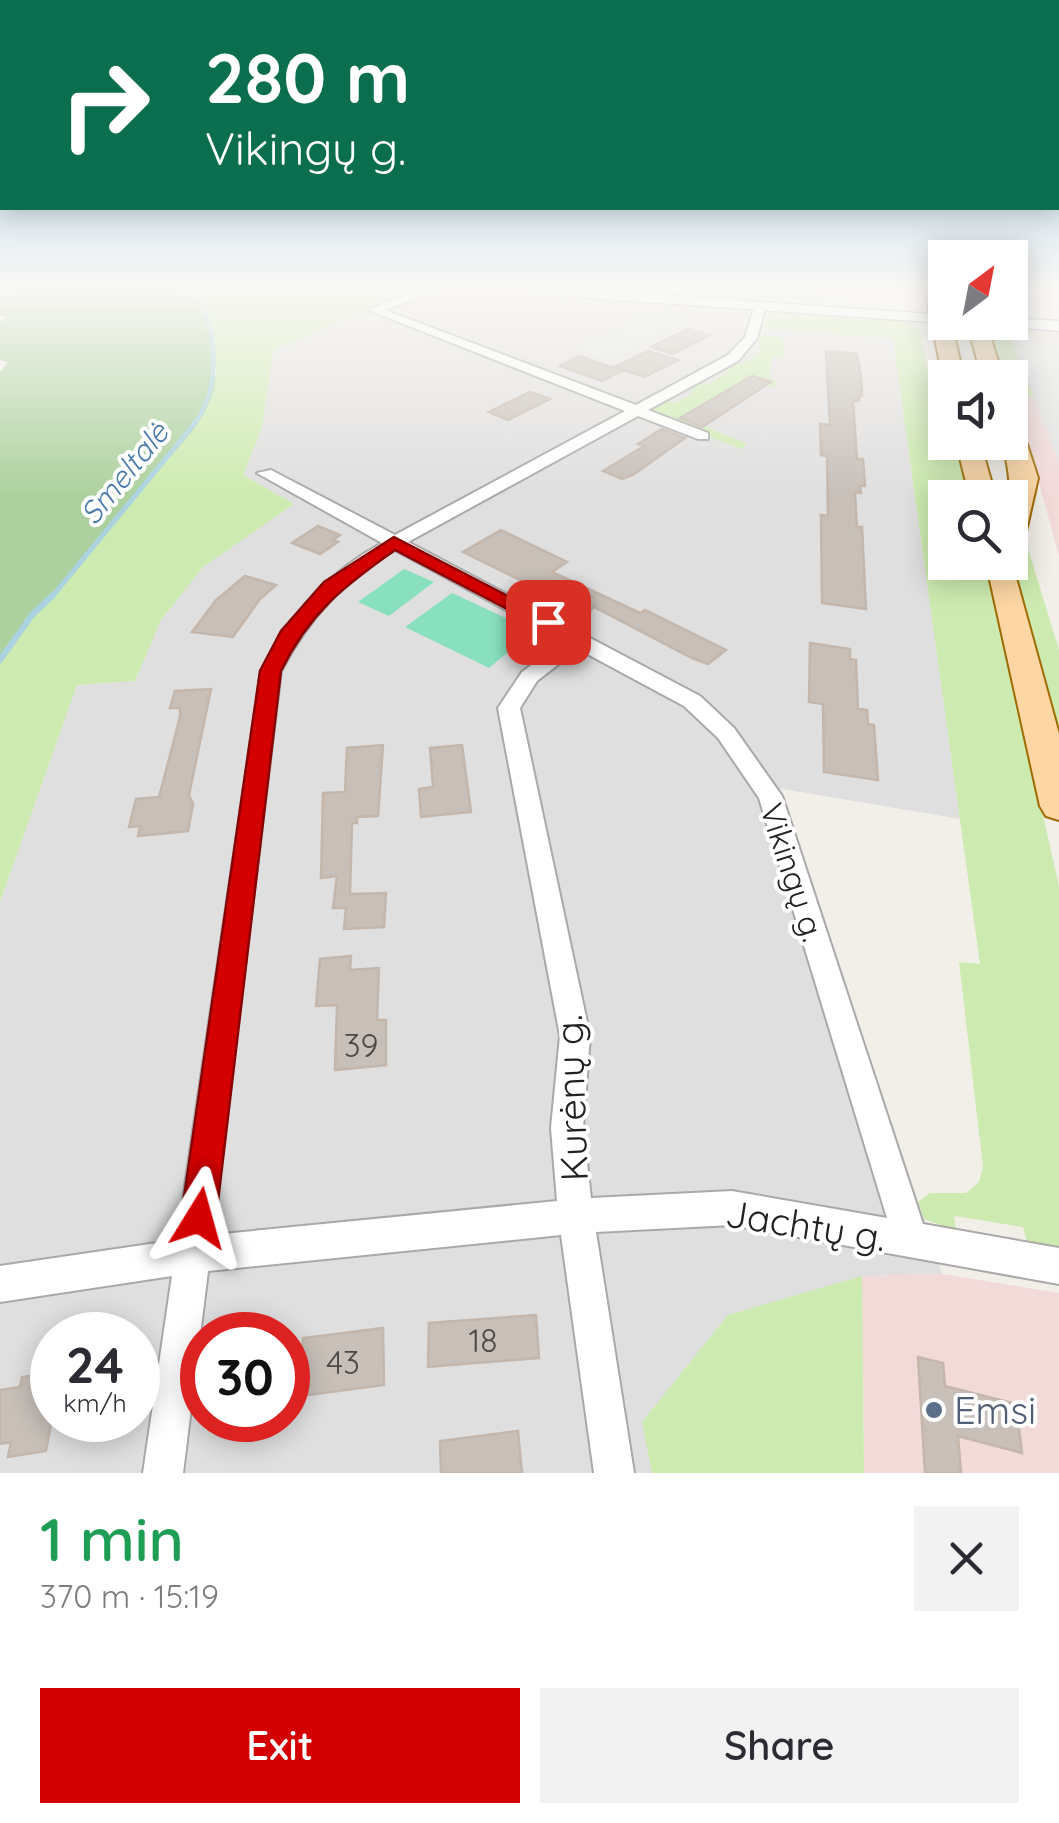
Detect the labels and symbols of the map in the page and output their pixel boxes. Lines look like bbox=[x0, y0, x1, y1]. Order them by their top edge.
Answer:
north arrow bbox=[928, 240, 1028, 340]
water label: Smeltalė bbox=[72, 414, 177, 532]
pin bbox=[506, 580, 591, 665]
street label: Vikingų g. bbox=[752, 798, 834, 946]
street label: Kurėnų g. bbox=[544, 1014, 598, 1182]
house number: 39 bbox=[344, 1025, 378, 1065]
position arrow bbox=[147, 1166, 251, 1270]
street label: Jachtų g. bbox=[722, 1189, 890, 1261]
speed limit sign: 30 bbox=[180, 1312, 310, 1442]
house number: 18 bbox=[468, 1320, 498, 1360]
house number: 43 bbox=[326, 1342, 360, 1382]
place label: Emsi bbox=[954, 1386, 1036, 1434]
marker: Emsi bbox=[923, 1399, 945, 1421]

